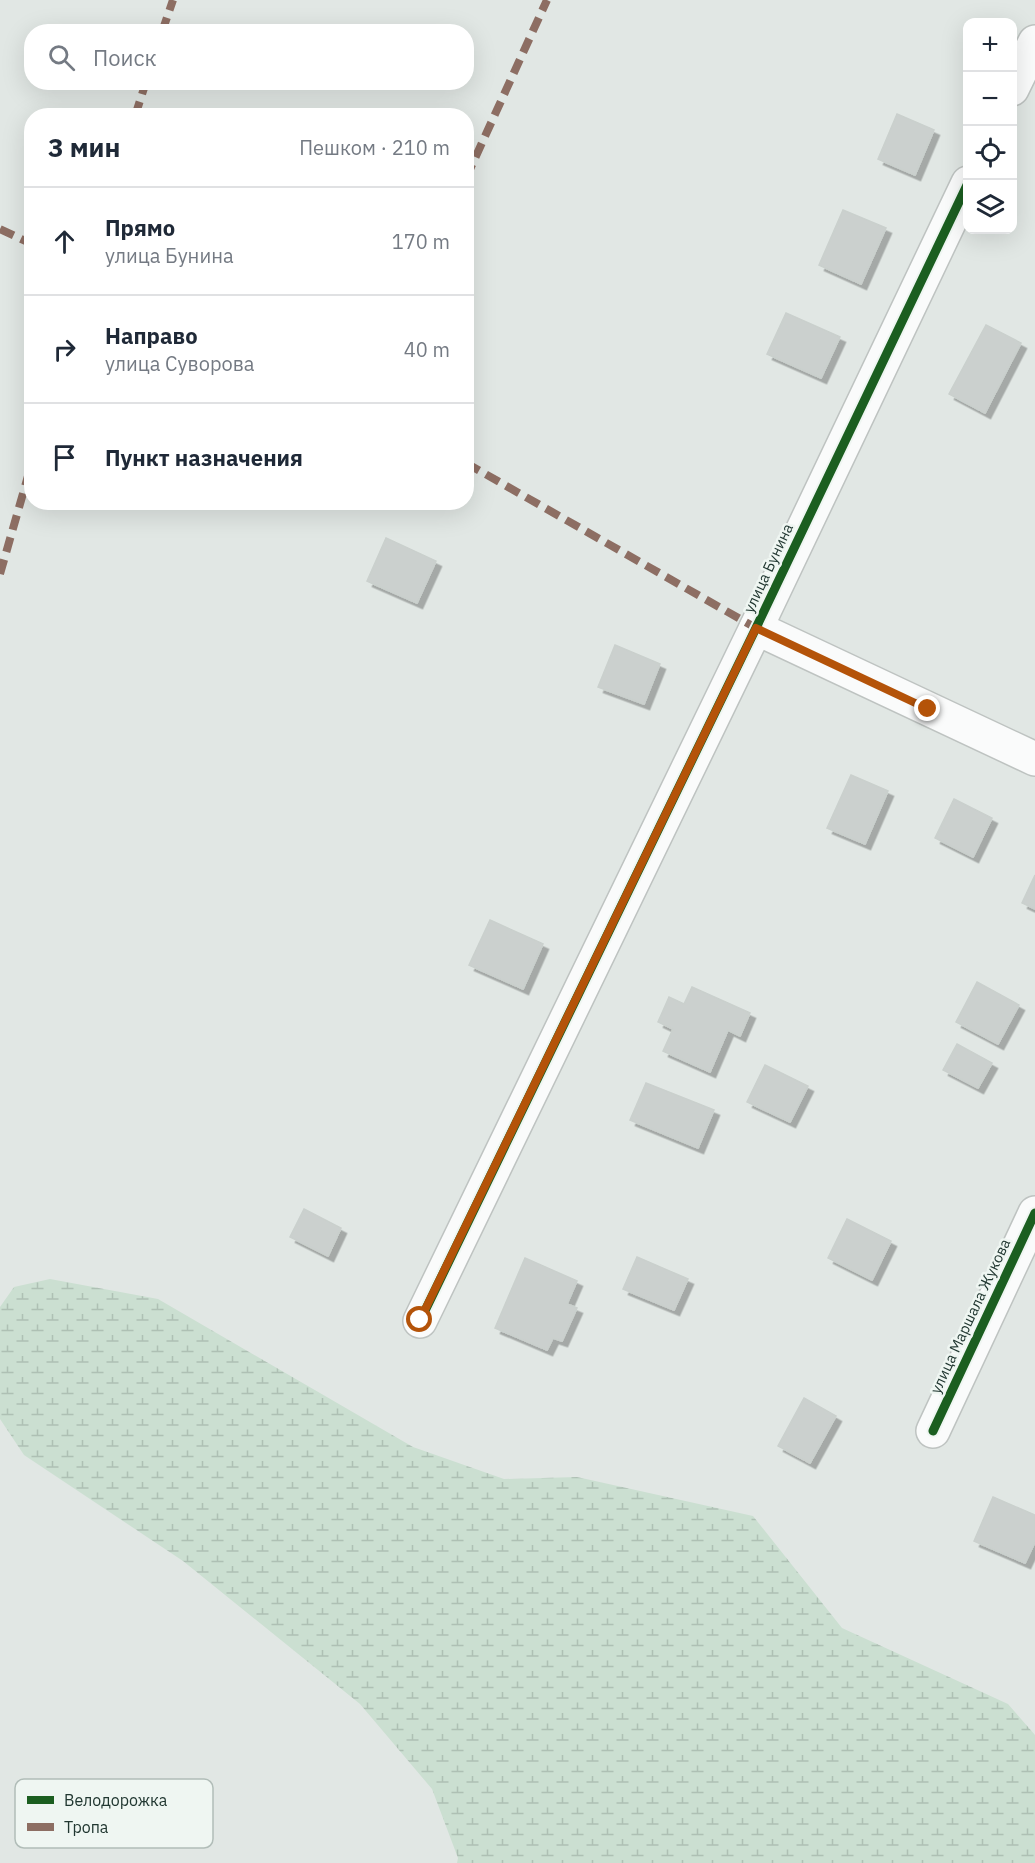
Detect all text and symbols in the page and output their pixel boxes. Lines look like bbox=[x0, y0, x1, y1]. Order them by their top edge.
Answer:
map controls bbox=[963, 18, 1017, 234]
button: + bbox=[963, 18, 1017, 72]
search box bbox=[24, 24, 474, 90]
icon: search bbox=[45, 41, 78, 74]
text: Поиск bbox=[93, 43, 157, 72]
button: − bbox=[963, 72, 1017, 126]
button: locate bbox=[963, 126, 1017, 180]
text: 3 мин bbox=[48, 130, 120, 164]
text: Пешком · 210 m bbox=[299, 134, 450, 161]
button: layers bbox=[963, 180, 1017, 234]
text: Прямо bbox=[105, 213, 175, 242]
icon: ahead bbox=[48, 225, 81, 258]
text: 170 m bbox=[392, 228, 450, 255]
text: улица Бунина bbox=[105, 242, 234, 269]
text: Направо bbox=[105, 321, 198, 350]
icon: right bbox=[48, 333, 81, 366]
text: 40 m bbox=[404, 336, 450, 363]
text: улица Суворова bbox=[105, 350, 254, 377]
icon: arrive bbox=[48, 441, 81, 474]
text: Пункт назначения bbox=[105, 443, 303, 472]
street label: улица Бунина bbox=[739, 520, 797, 616]
route end bbox=[914, 695, 940, 721]
street label: улица Маршала Жукова bbox=[926, 1236, 1014, 1396]
route start bbox=[406, 1306, 432, 1332]
legend bbox=[15, 1779, 213, 1848]
text: Велодорожка bbox=[64, 1790, 168, 1810]
text: Тропа bbox=[64, 1817, 109, 1837]

